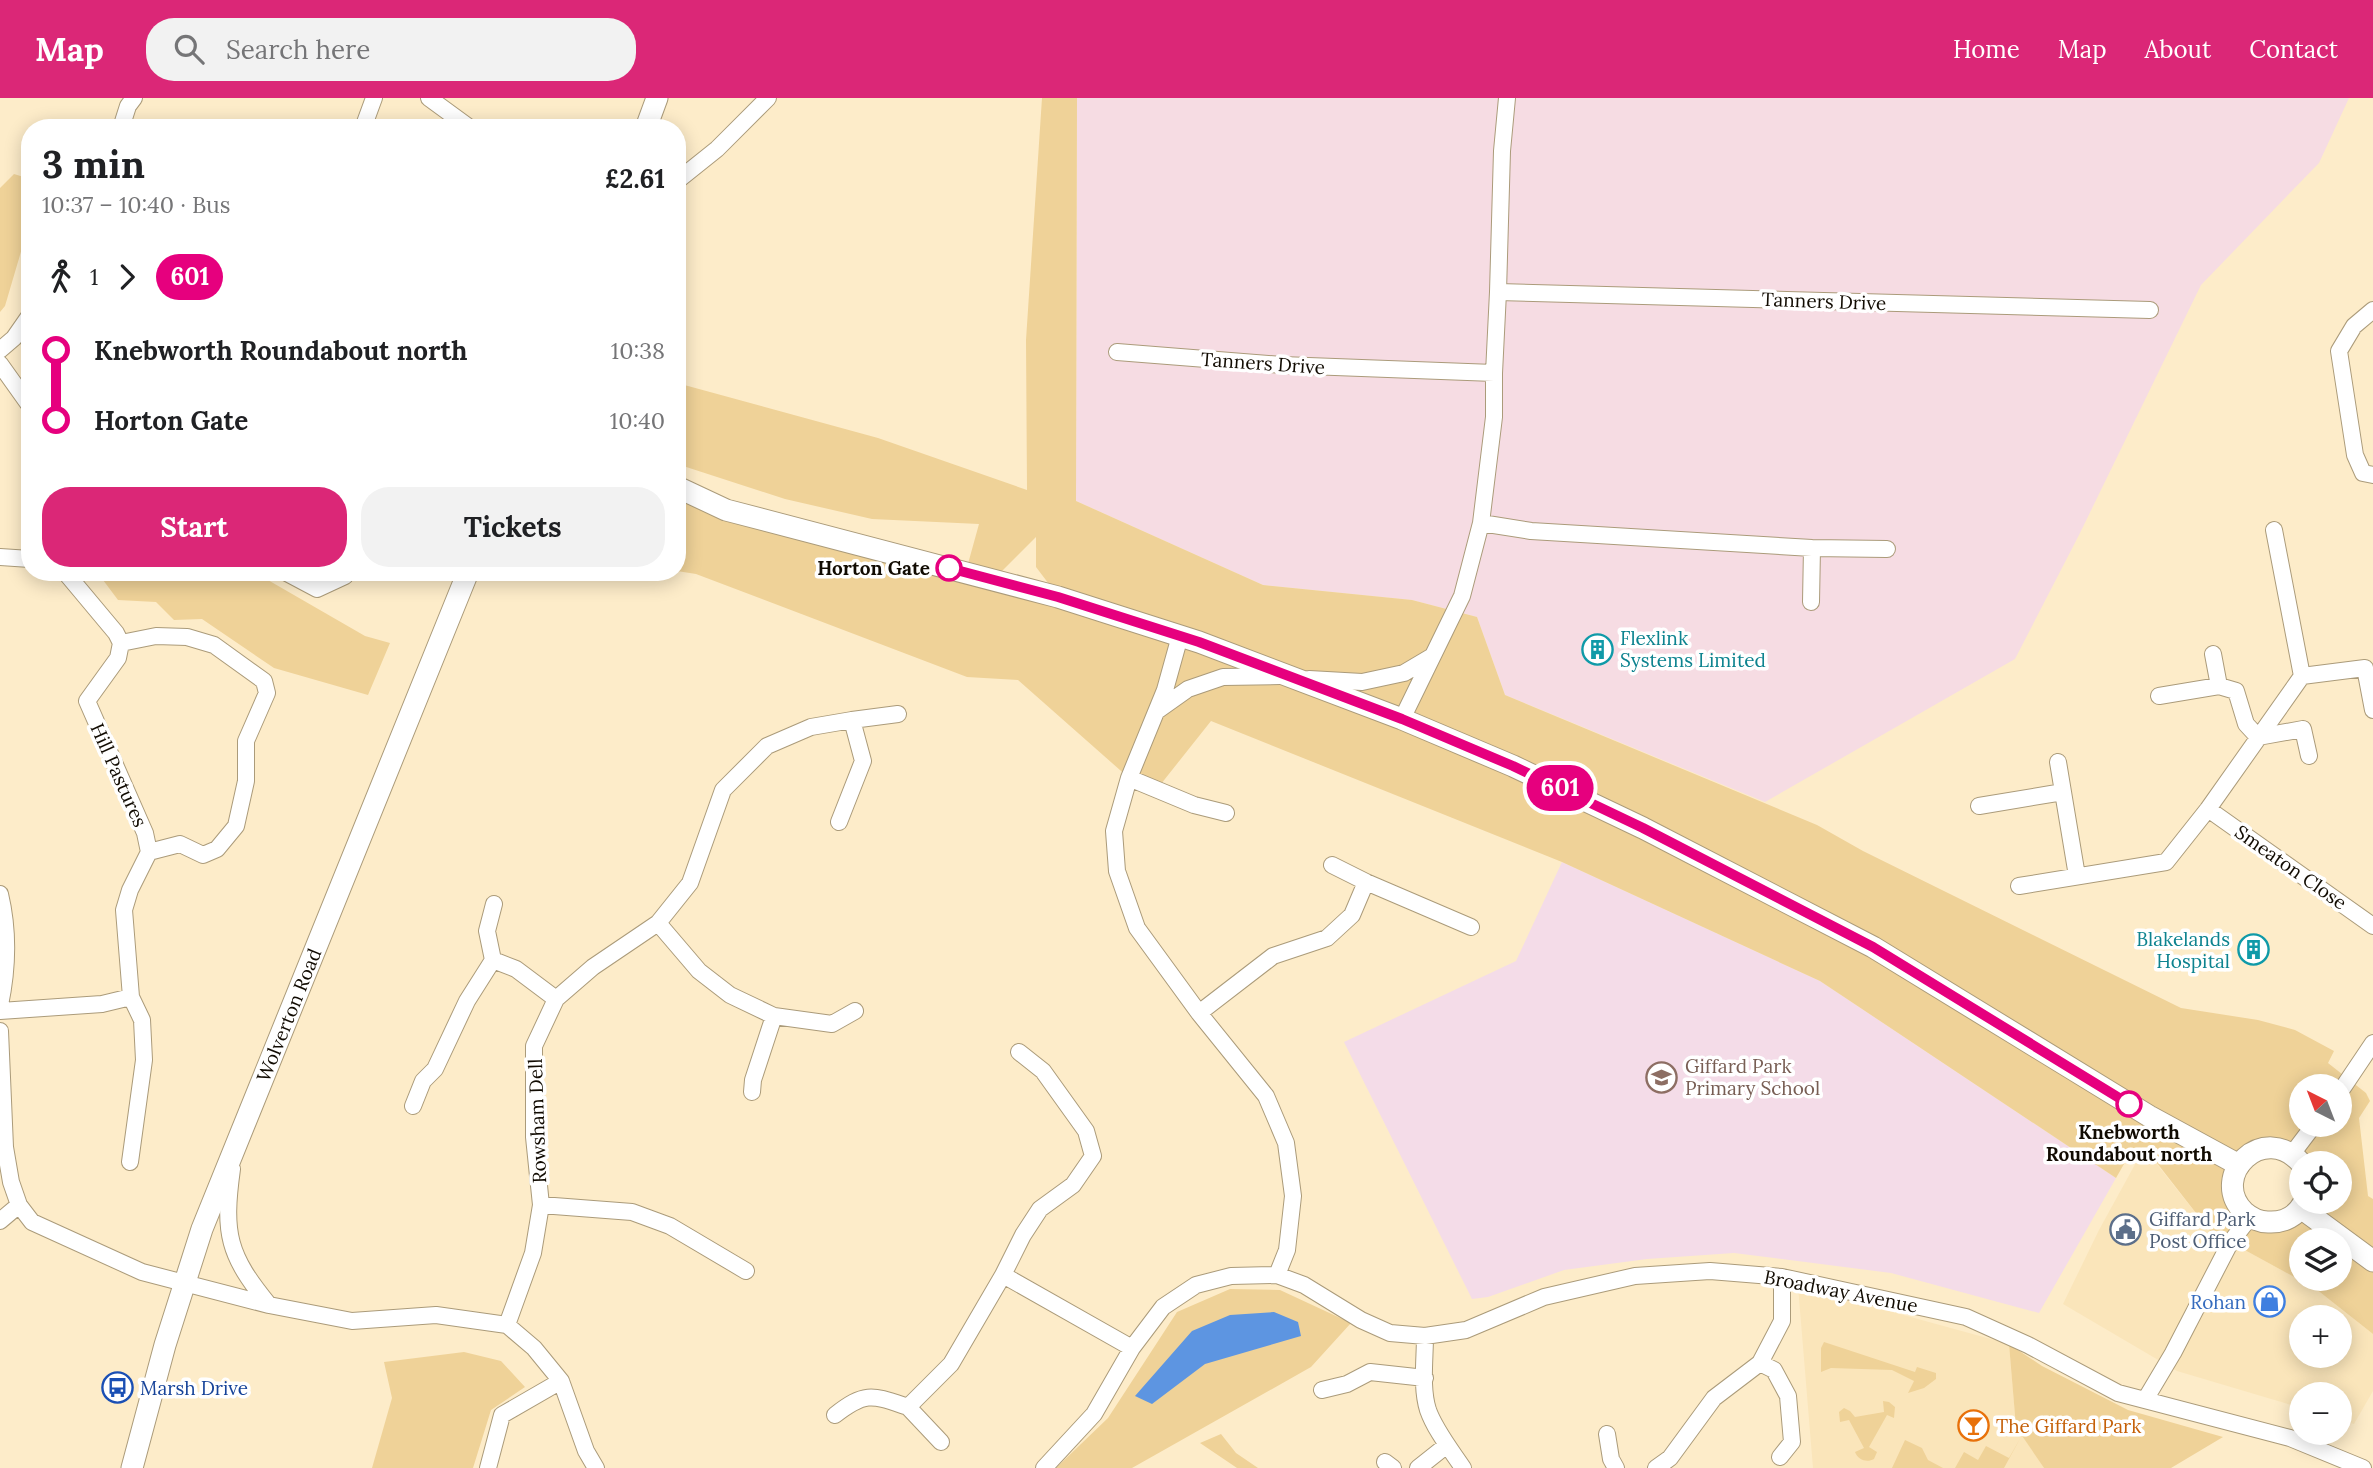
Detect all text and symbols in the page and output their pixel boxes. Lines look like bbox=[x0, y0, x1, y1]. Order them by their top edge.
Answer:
search box bbox=[146, 18, 636, 81]
text: Map bbox=[35, 28, 104, 70]
icon: search bbox=[170, 30, 208, 68]
text: Search here bbox=[226, 33, 370, 66]
text: Home bbox=[1953, 34, 2020, 65]
text: Map bbox=[2058, 34, 2107, 65]
text: About bbox=[2145, 34, 2211, 65]
text: Contact bbox=[2249, 34, 2338, 65]
text: 3 min bbox=[42, 140, 145, 188]
text: £2.61 bbox=[605, 162, 665, 195]
text: 10:37 – 10:40 · Bus bbox=[42, 190, 230, 219]
icon: walk bbox=[42, 258, 80, 296]
icon: forward bbox=[108, 258, 146, 296]
text: 601 bbox=[170, 261, 209, 292]
text: 1 bbox=[90, 262, 98, 291]
street label: Tanners Drive bbox=[1761, 287, 1887, 315]
text: Knebworth Roundabout north bbox=[94, 334, 467, 367]
text: 10:38 bbox=[611, 336, 665, 365]
street label: Tanners Drive bbox=[1200, 347, 1326, 379]
text: Horton Gate bbox=[94, 404, 248, 437]
text: 10:40 bbox=[610, 406, 665, 435]
button: Start bbox=[42, 487, 347, 567]
button: Tickets bbox=[361, 487, 665, 567]
marker: Horton Gate bbox=[936, 555, 962, 581]
place label: Horton Gate bbox=[817, 556, 930, 580]
place label: Flexlink Systems Limited bbox=[1620, 626, 1766, 672]
building icon: Flexlink Systems Limited bbox=[1580, 632, 1614, 666]
street label: Hill Pastures bbox=[85, 719, 153, 831]
line badge: 601 bbox=[1520, 765, 1600, 811]
text: 601 bbox=[1541, 772, 1579, 803]
street label: Smeaton Close bbox=[2230, 820, 2352, 914]
place label: Blakelands Hospital bbox=[2136, 927, 2230, 973]
building icon: Blakelands Hospital bbox=[2236, 933, 2270, 967]
street label: Wolverton Road bbox=[251, 945, 326, 1085]
place label: Giffard Park Primary School bbox=[1685, 1054, 1820, 1100]
street label: Rowsham Dell bbox=[523, 1058, 551, 1184]
school or university icon: Giffard Park Primary School bbox=[1645, 1060, 1679, 1094]
north arrow bbox=[2289, 1074, 2352, 1138]
map controls bbox=[2289, 1074, 2352, 1445]
marker: Knebworth Roundabout north bbox=[2116, 1091, 2142, 1117]
place label: Knebworth Roundabout north bbox=[2046, 1120, 2212, 1166]
button: locate bbox=[2289, 1151, 2352, 1214]
place label: Giffard Park Post Office bbox=[2149, 1207, 2256, 1253]
public building icon: Giffard Park Post Office bbox=[2109, 1213, 2143, 1247]
button: layers bbox=[2289, 1228, 2352, 1291]
street label: Broadway Avenue bbox=[1762, 1264, 1920, 1318]
shop icon: Rohan bbox=[2252, 1285, 2286, 1319]
place label: Rohan bbox=[2190, 1290, 2246, 1314]
button: + bbox=[2289, 1305, 2352, 1368]
bus stop icon: Marsh Drive bbox=[100, 1371, 134, 1405]
place label: Marsh Drive bbox=[140, 1376, 248, 1400]
button: − bbox=[2289, 1382, 2352, 1445]
bar icon: The Giffard Park bbox=[1956, 1409, 1990, 1443]
place label: The Giffard Park bbox=[1996, 1414, 2142, 1438]

